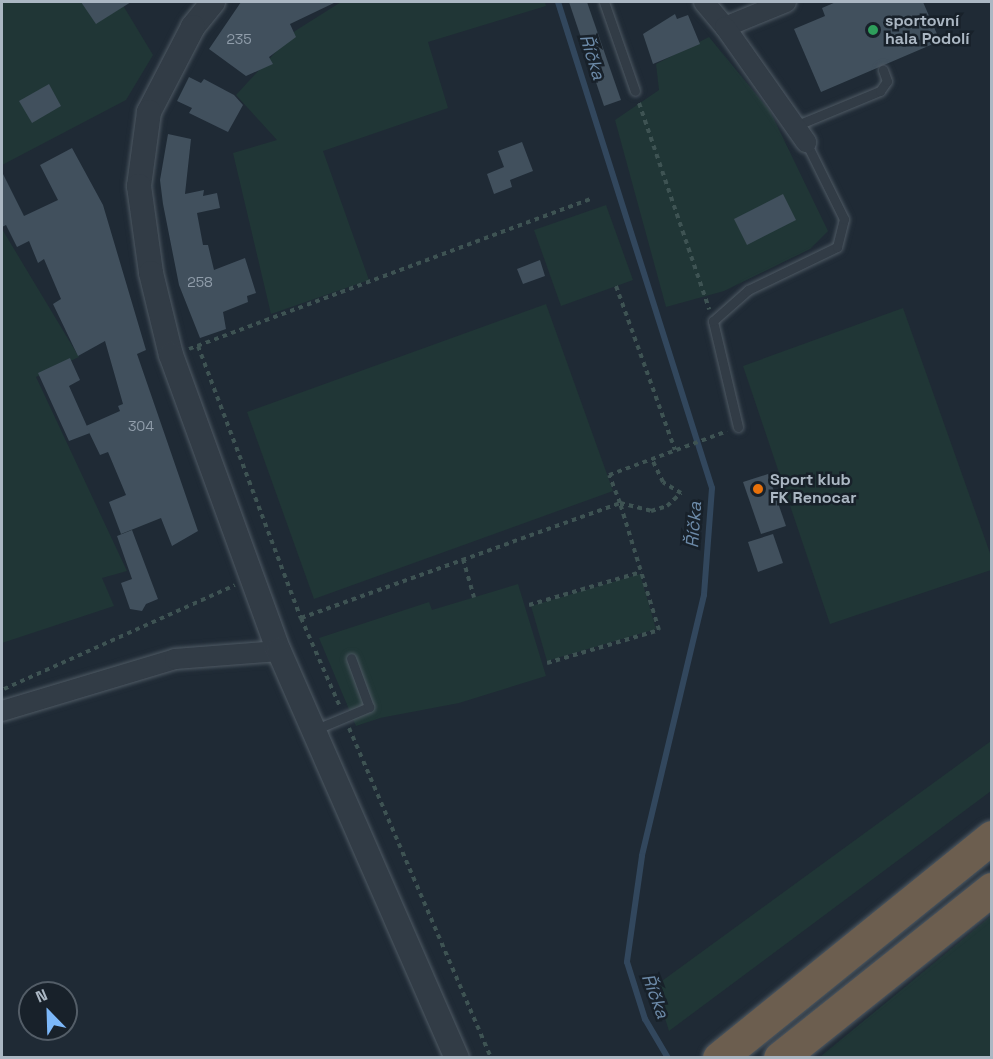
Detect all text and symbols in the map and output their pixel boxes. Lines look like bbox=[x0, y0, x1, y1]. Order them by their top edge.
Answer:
place label: sportovní hala Podolí bbox=[885, 11, 969, 49]
marker: sportovní hala Podolí bbox=[866, 23, 880, 37]
house number: 235 bbox=[226, 31, 252, 47]
water label: Říčka bbox=[575, 32, 609, 82]
house number: 258 bbox=[187, 274, 213, 290]
house number: 304 bbox=[128, 418, 154, 434]
place label: Sport klub FK Renocar bbox=[770, 470, 857, 508]
marker: Sport klub FK Renocar bbox=[751, 482, 765, 496]
water label: Říčka bbox=[682, 501, 706, 549]
water label: Říčka bbox=[637, 970, 673, 1022]
north arrow bbox=[18, 981, 78, 1041]
text: N bbox=[33, 984, 51, 1008]

